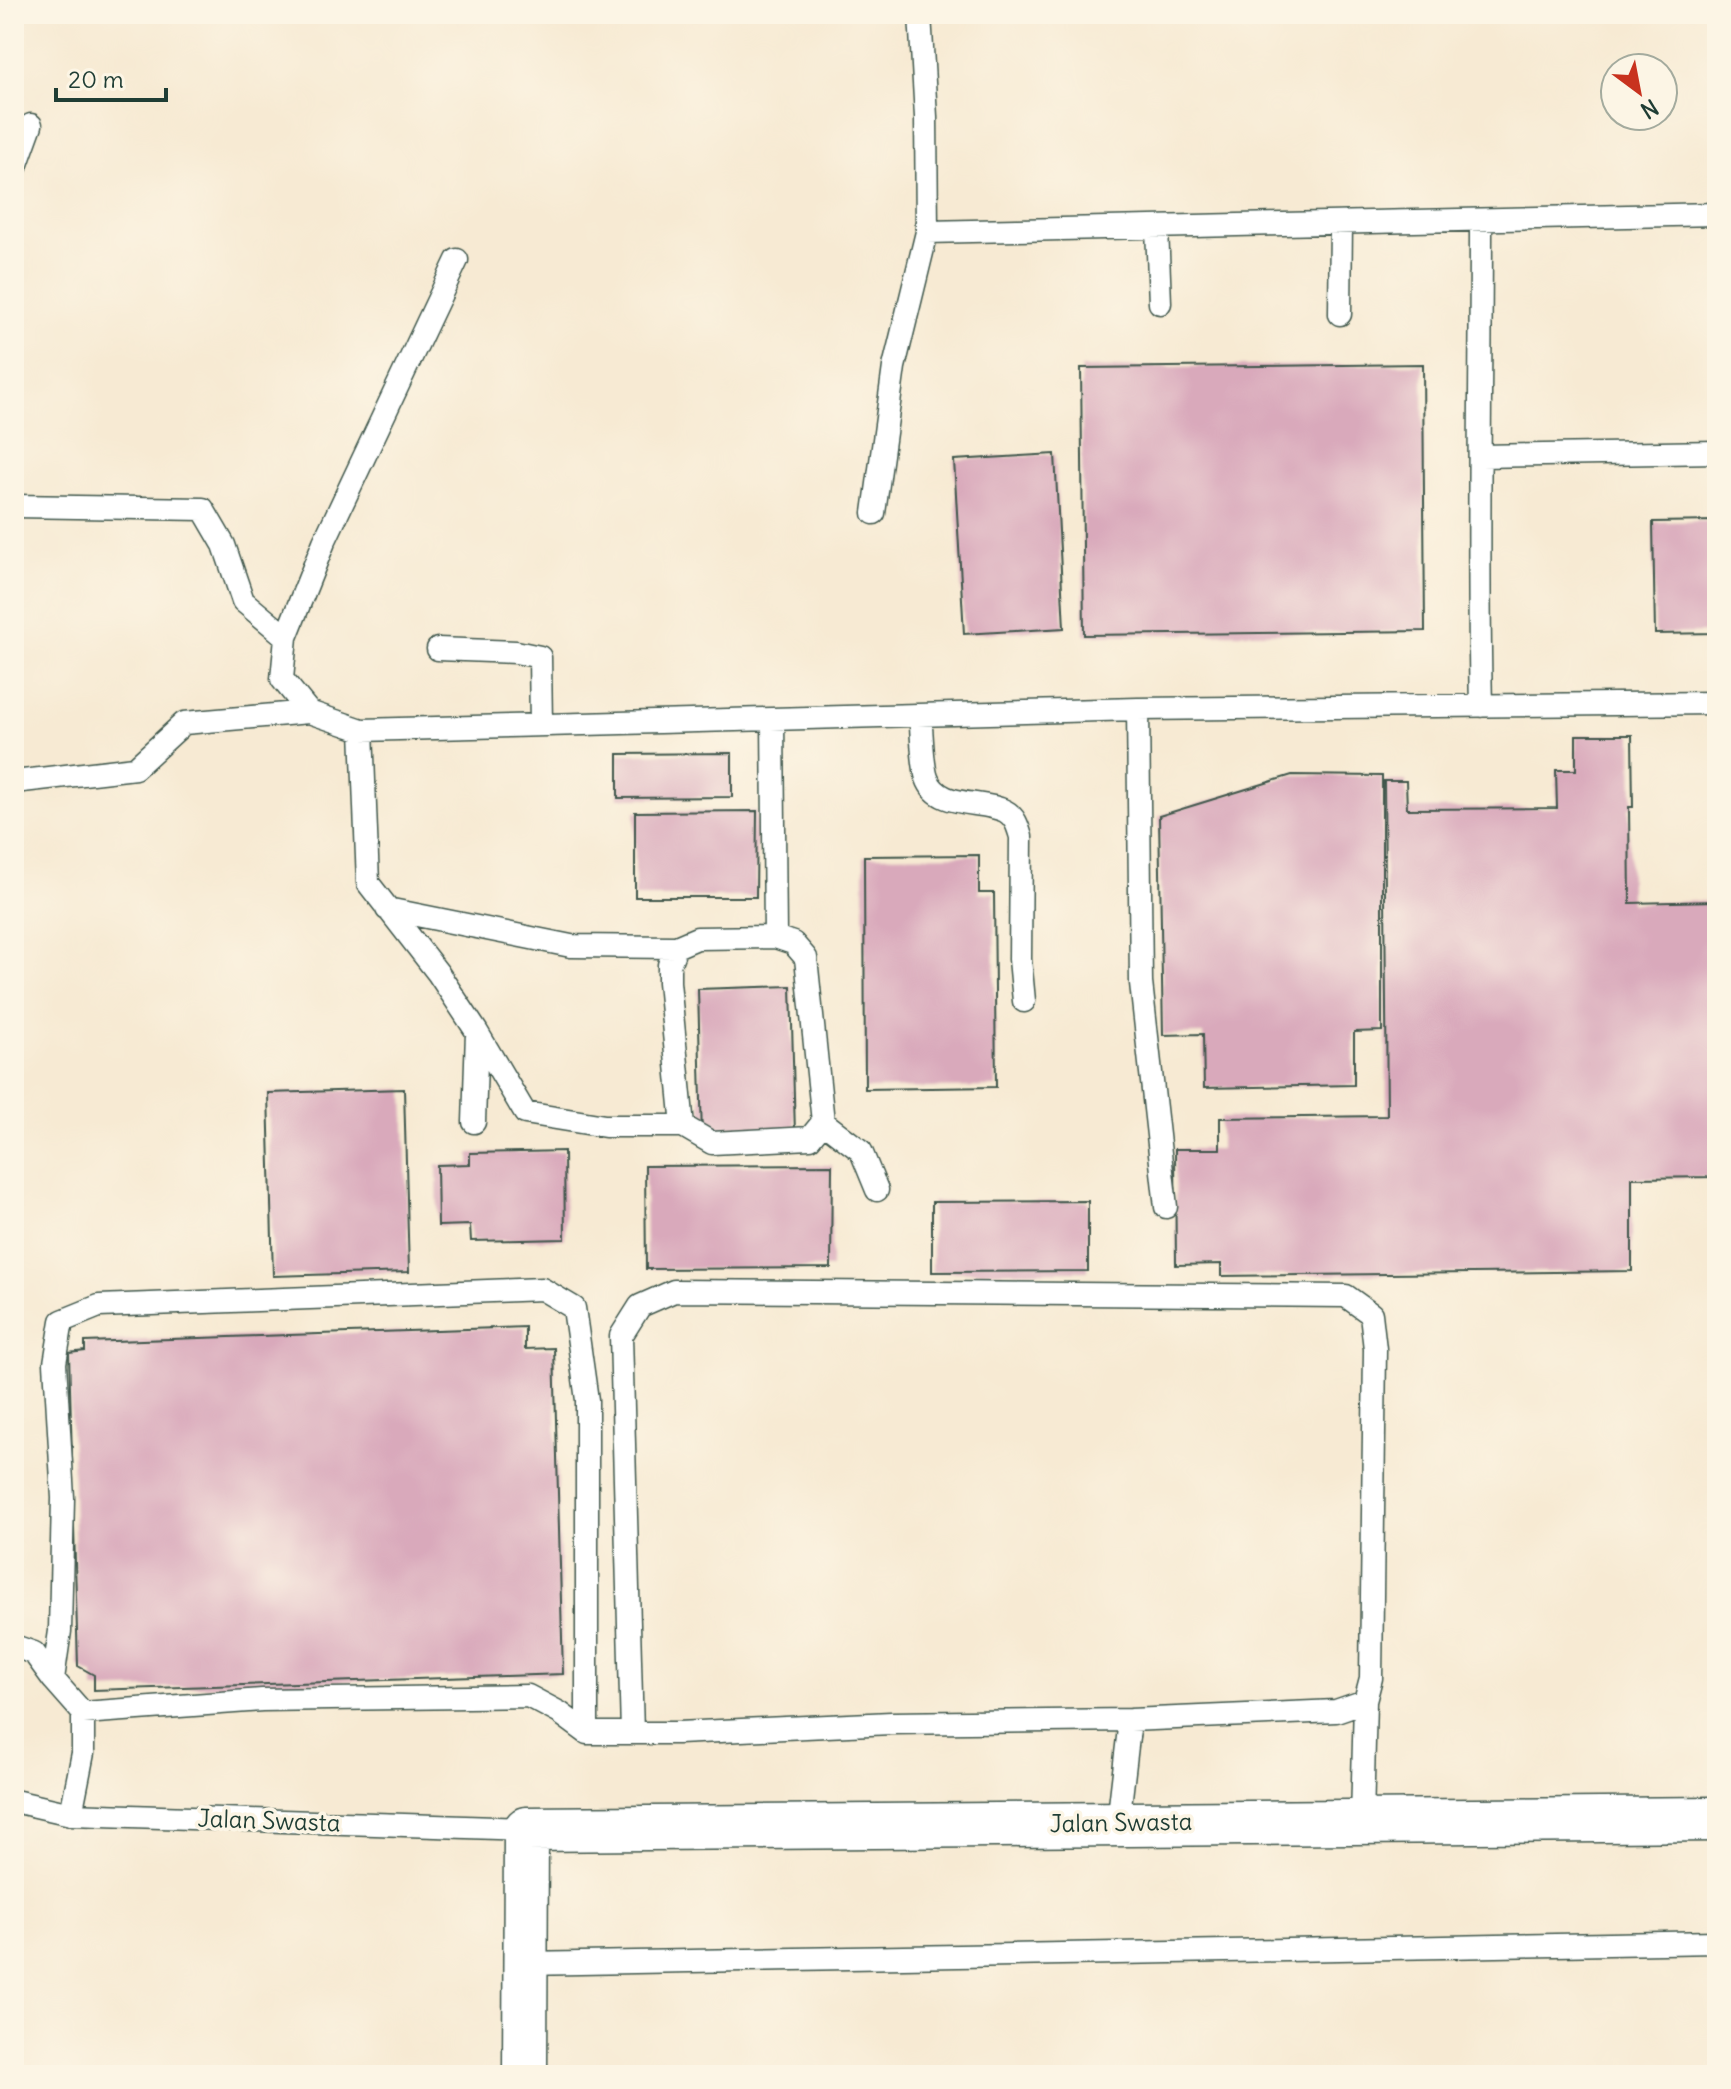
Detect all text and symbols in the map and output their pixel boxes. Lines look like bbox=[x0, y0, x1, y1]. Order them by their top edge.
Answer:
scale bar bbox=[56, 52, 166, 102]
north arrow bbox=[1599, 52, 1679, 132]
text: 20 m bbox=[68, 64, 124, 94]
text: N bbox=[1636, 93, 1663, 125]
street label: Jalan Swasta bbox=[197, 1803, 341, 1837]
street label: Jalan Swasta bbox=[1049, 1806, 1193, 1838]

